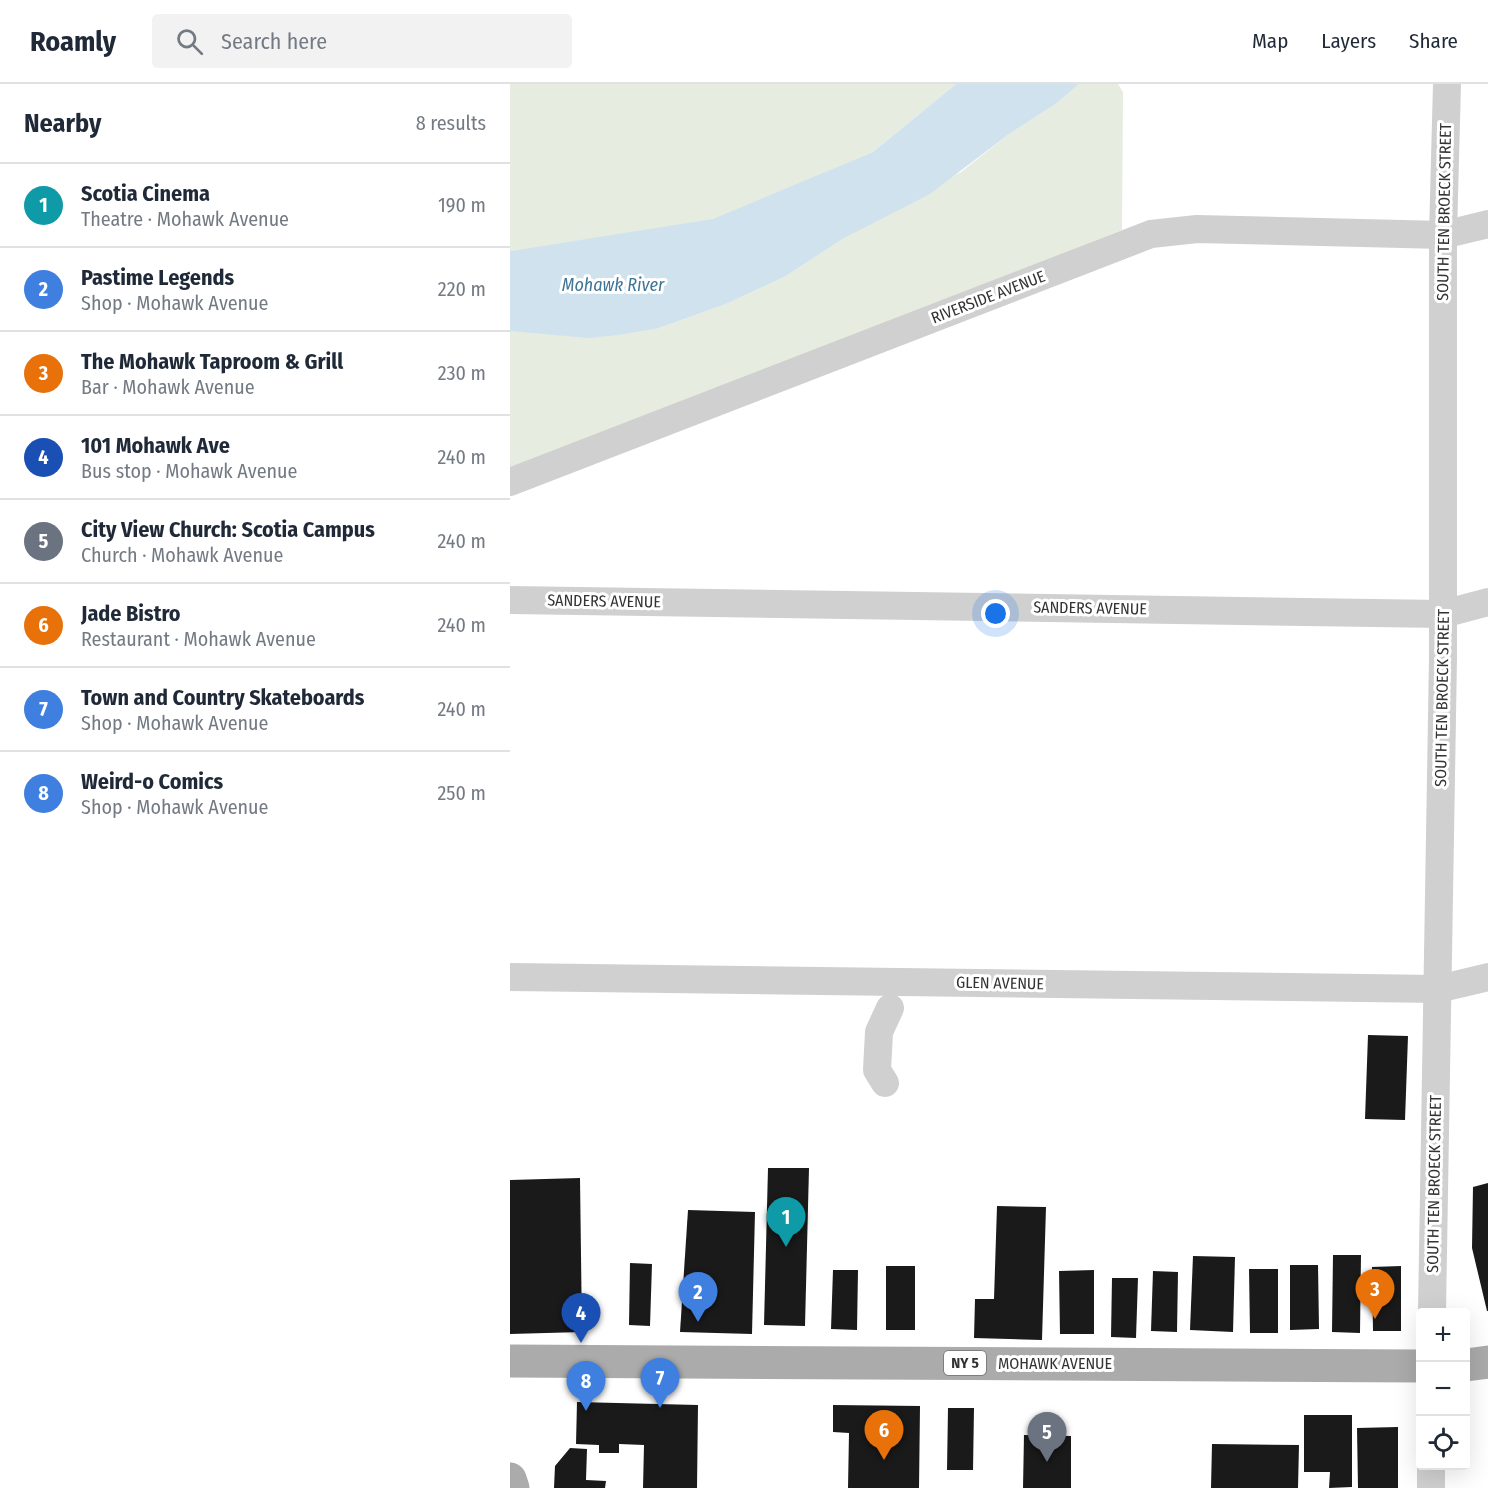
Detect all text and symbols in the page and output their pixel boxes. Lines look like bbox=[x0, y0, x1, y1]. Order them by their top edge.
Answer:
search box bbox=[152, 14, 572, 68]
text: Roamly bbox=[30, 25, 116, 58]
icon: search bbox=[173, 25, 206, 58]
text: Search here bbox=[221, 28, 327, 55]
text: Map bbox=[1252, 28, 1288, 54]
text: Layers bbox=[1321, 28, 1376, 54]
text: Share bbox=[1409, 28, 1458, 54]
text: Nearby bbox=[24, 108, 101, 139]
text: 8 results bbox=[416, 111, 486, 135]
street label: SOUTH TEN BROECK STREET bbox=[1433, 122, 1455, 301]
text: Scotia Cinema bbox=[81, 180, 210, 207]
text: 1 bbox=[39, 193, 48, 217]
text: 190 m bbox=[438, 193, 486, 217]
text: Theatre · Mohawk Avenue bbox=[81, 207, 289, 231]
text: Pastime Legends bbox=[81, 264, 234, 291]
street label: RIVERSIDE AVENUE bbox=[928, 267, 1048, 327]
water label: Mohawk River bbox=[562, 274, 665, 296]
text: 2 bbox=[39, 277, 48, 301]
text: 220 m bbox=[438, 277, 486, 301]
text: Shop · Mohawk Avenue bbox=[81, 291, 268, 315]
text: The Mohawk Taproom & Grill bbox=[81, 348, 343, 375]
text: 3 bbox=[39, 361, 48, 385]
text: 230 m bbox=[438, 361, 486, 385]
text: Bar · Mohawk Avenue bbox=[81, 375, 255, 399]
text: 101 Mohawk Ave bbox=[81, 432, 230, 459]
text: 4 bbox=[38, 445, 49, 469]
text: 240 m bbox=[437, 445, 486, 469]
text: Bus stop · Mohawk Avenue bbox=[81, 459, 297, 483]
text: City View Church: Scotia Campus bbox=[81, 516, 375, 543]
text: 5 bbox=[39, 529, 48, 553]
text: 240 m bbox=[437, 529, 486, 553]
text: Church · Mohawk Avenue bbox=[81, 543, 283, 567]
street label: SANDERS AVENUE bbox=[547, 591, 661, 611]
street label: SANDERS AVENUE bbox=[1033, 598, 1147, 618]
your location bbox=[981, 599, 1010, 628]
text: Jade Bistro bbox=[81, 600, 181, 627]
street label: SOUTH TEN BROECK STREET bbox=[1431, 608, 1453, 787]
text: 6 bbox=[38, 613, 49, 637]
text: 240 m bbox=[437, 613, 486, 637]
text: Restaurant · Mohawk Avenue bbox=[81, 627, 316, 651]
text: Town and Country Skateboards bbox=[81, 684, 364, 711]
text: 7 bbox=[39, 697, 48, 721]
text: 240 m bbox=[437, 697, 486, 721]
text: Shop · Mohawk Avenue bbox=[81, 711, 268, 735]
text: Weird-o Comics bbox=[81, 768, 223, 795]
text: 8 bbox=[38, 781, 49, 805]
text: 250 m bbox=[438, 781, 486, 805]
text: Shop · Mohawk Avenue bbox=[81, 795, 268, 819]
street label: GLEN AVENUE bbox=[956, 973, 1044, 993]
street label: SOUTH TEN BROECK STREET bbox=[1423, 1094, 1445, 1273]
pin: 1 bbox=[766, 1198, 806, 1247]
pin: 3 bbox=[1356, 1270, 1394, 1319]
pin: 2 bbox=[678, 1272, 717, 1322]
pin: 4 bbox=[562, 1294, 600, 1343]
map controls bbox=[1416, 1308, 1470, 1470]
button: + bbox=[1416, 1308, 1470, 1362]
road number: NY 5 bbox=[944, 1351, 986, 1375]
street label: MOHAWK AVENUE bbox=[998, 1354, 1112, 1373]
pin: 7 bbox=[640, 1358, 680, 1408]
pin: 8 bbox=[566, 1362, 606, 1411]
button: − bbox=[1416, 1362, 1470, 1416]
pin: 6 bbox=[864, 1410, 904, 1460]
pin: 5 bbox=[1028, 1412, 1066, 1462]
button: locate bbox=[1416, 1416, 1470, 1470]

